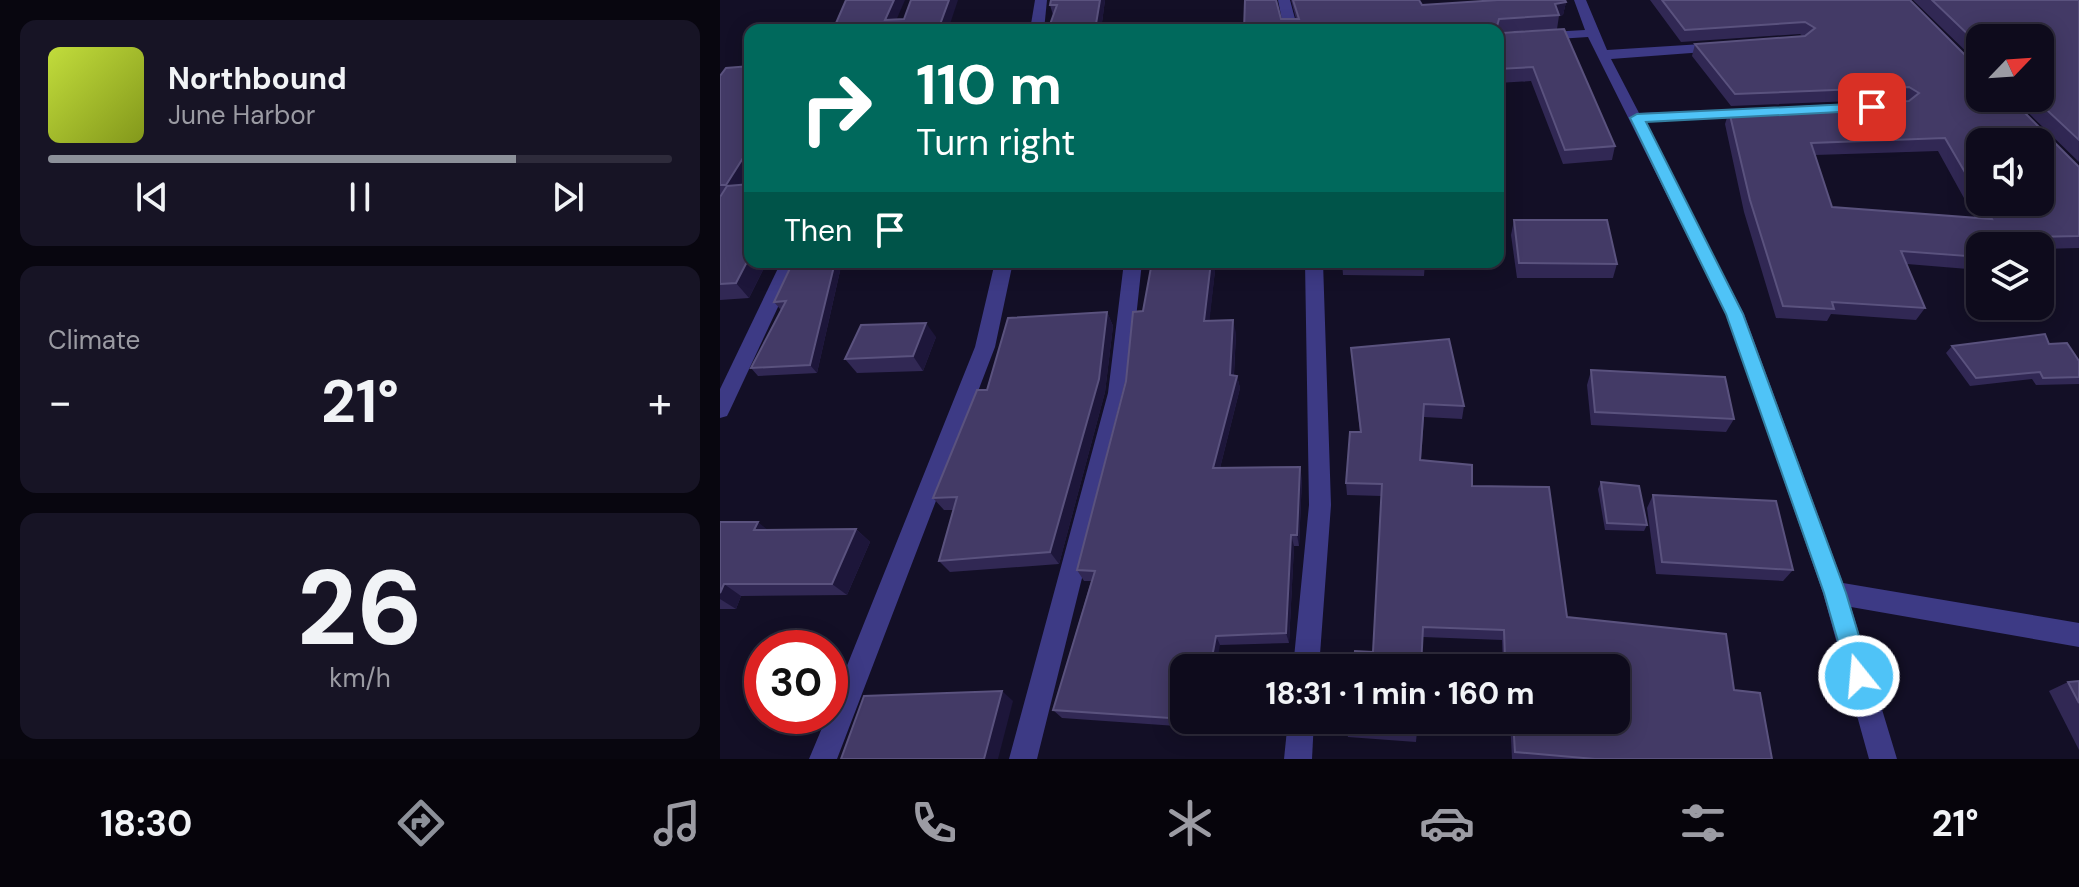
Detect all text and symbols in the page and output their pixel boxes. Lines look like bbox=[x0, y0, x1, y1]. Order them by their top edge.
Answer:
north arrow bbox=[1966, 24, 2054, 112]
map controls bbox=[1966, 24, 2054, 320]
text: 110 m bbox=[916, 48, 1062, 121]
icon: right bbox=[784, 56, 888, 160]
text: Northbound bbox=[168, 59, 347, 98]
pin bbox=[1838, 73, 1906, 141]
icon: arrive bbox=[1850, 85, 1894, 129]
text: June Harbor bbox=[168, 98, 315, 132]
text: Turn right bbox=[916, 119, 1075, 166]
button: sound bbox=[1966, 128, 2054, 216]
icon: previous bbox=[130, 175, 174, 219]
icon: pause bbox=[338, 175, 382, 219]
icon: next bbox=[546, 175, 590, 219]
icon: arrive bbox=[868, 208, 912, 252]
text: Then bbox=[784, 211, 852, 250]
button: layers bbox=[1966, 232, 2054, 320]
text: Climate bbox=[48, 323, 140, 357]
text: 21° bbox=[321, 362, 399, 441]
text: − bbox=[48, 373, 72, 431]
text: + bbox=[648, 373, 672, 431]
text: 26 bbox=[297, 541, 423, 676]
speed limit sign: 30 bbox=[744, 630, 848, 734]
position arrow bbox=[1817, 634, 1901, 718]
text: km/h bbox=[329, 661, 391, 695]
text: 18:31 · 1 min · 160 m bbox=[1266, 674, 1534, 713]
icon: directions bbox=[393, 795, 449, 851]
icon: music bbox=[649, 795, 705, 851]
icon: phone bbox=[906, 795, 962, 851]
icon: climate bbox=[1162, 795, 1218, 851]
icon: car bbox=[1419, 795, 1475, 851]
icon: filters bbox=[1675, 795, 1731, 851]
text: 18:30 bbox=[100, 800, 192, 847]
text: 21° bbox=[1932, 800, 1979, 847]

